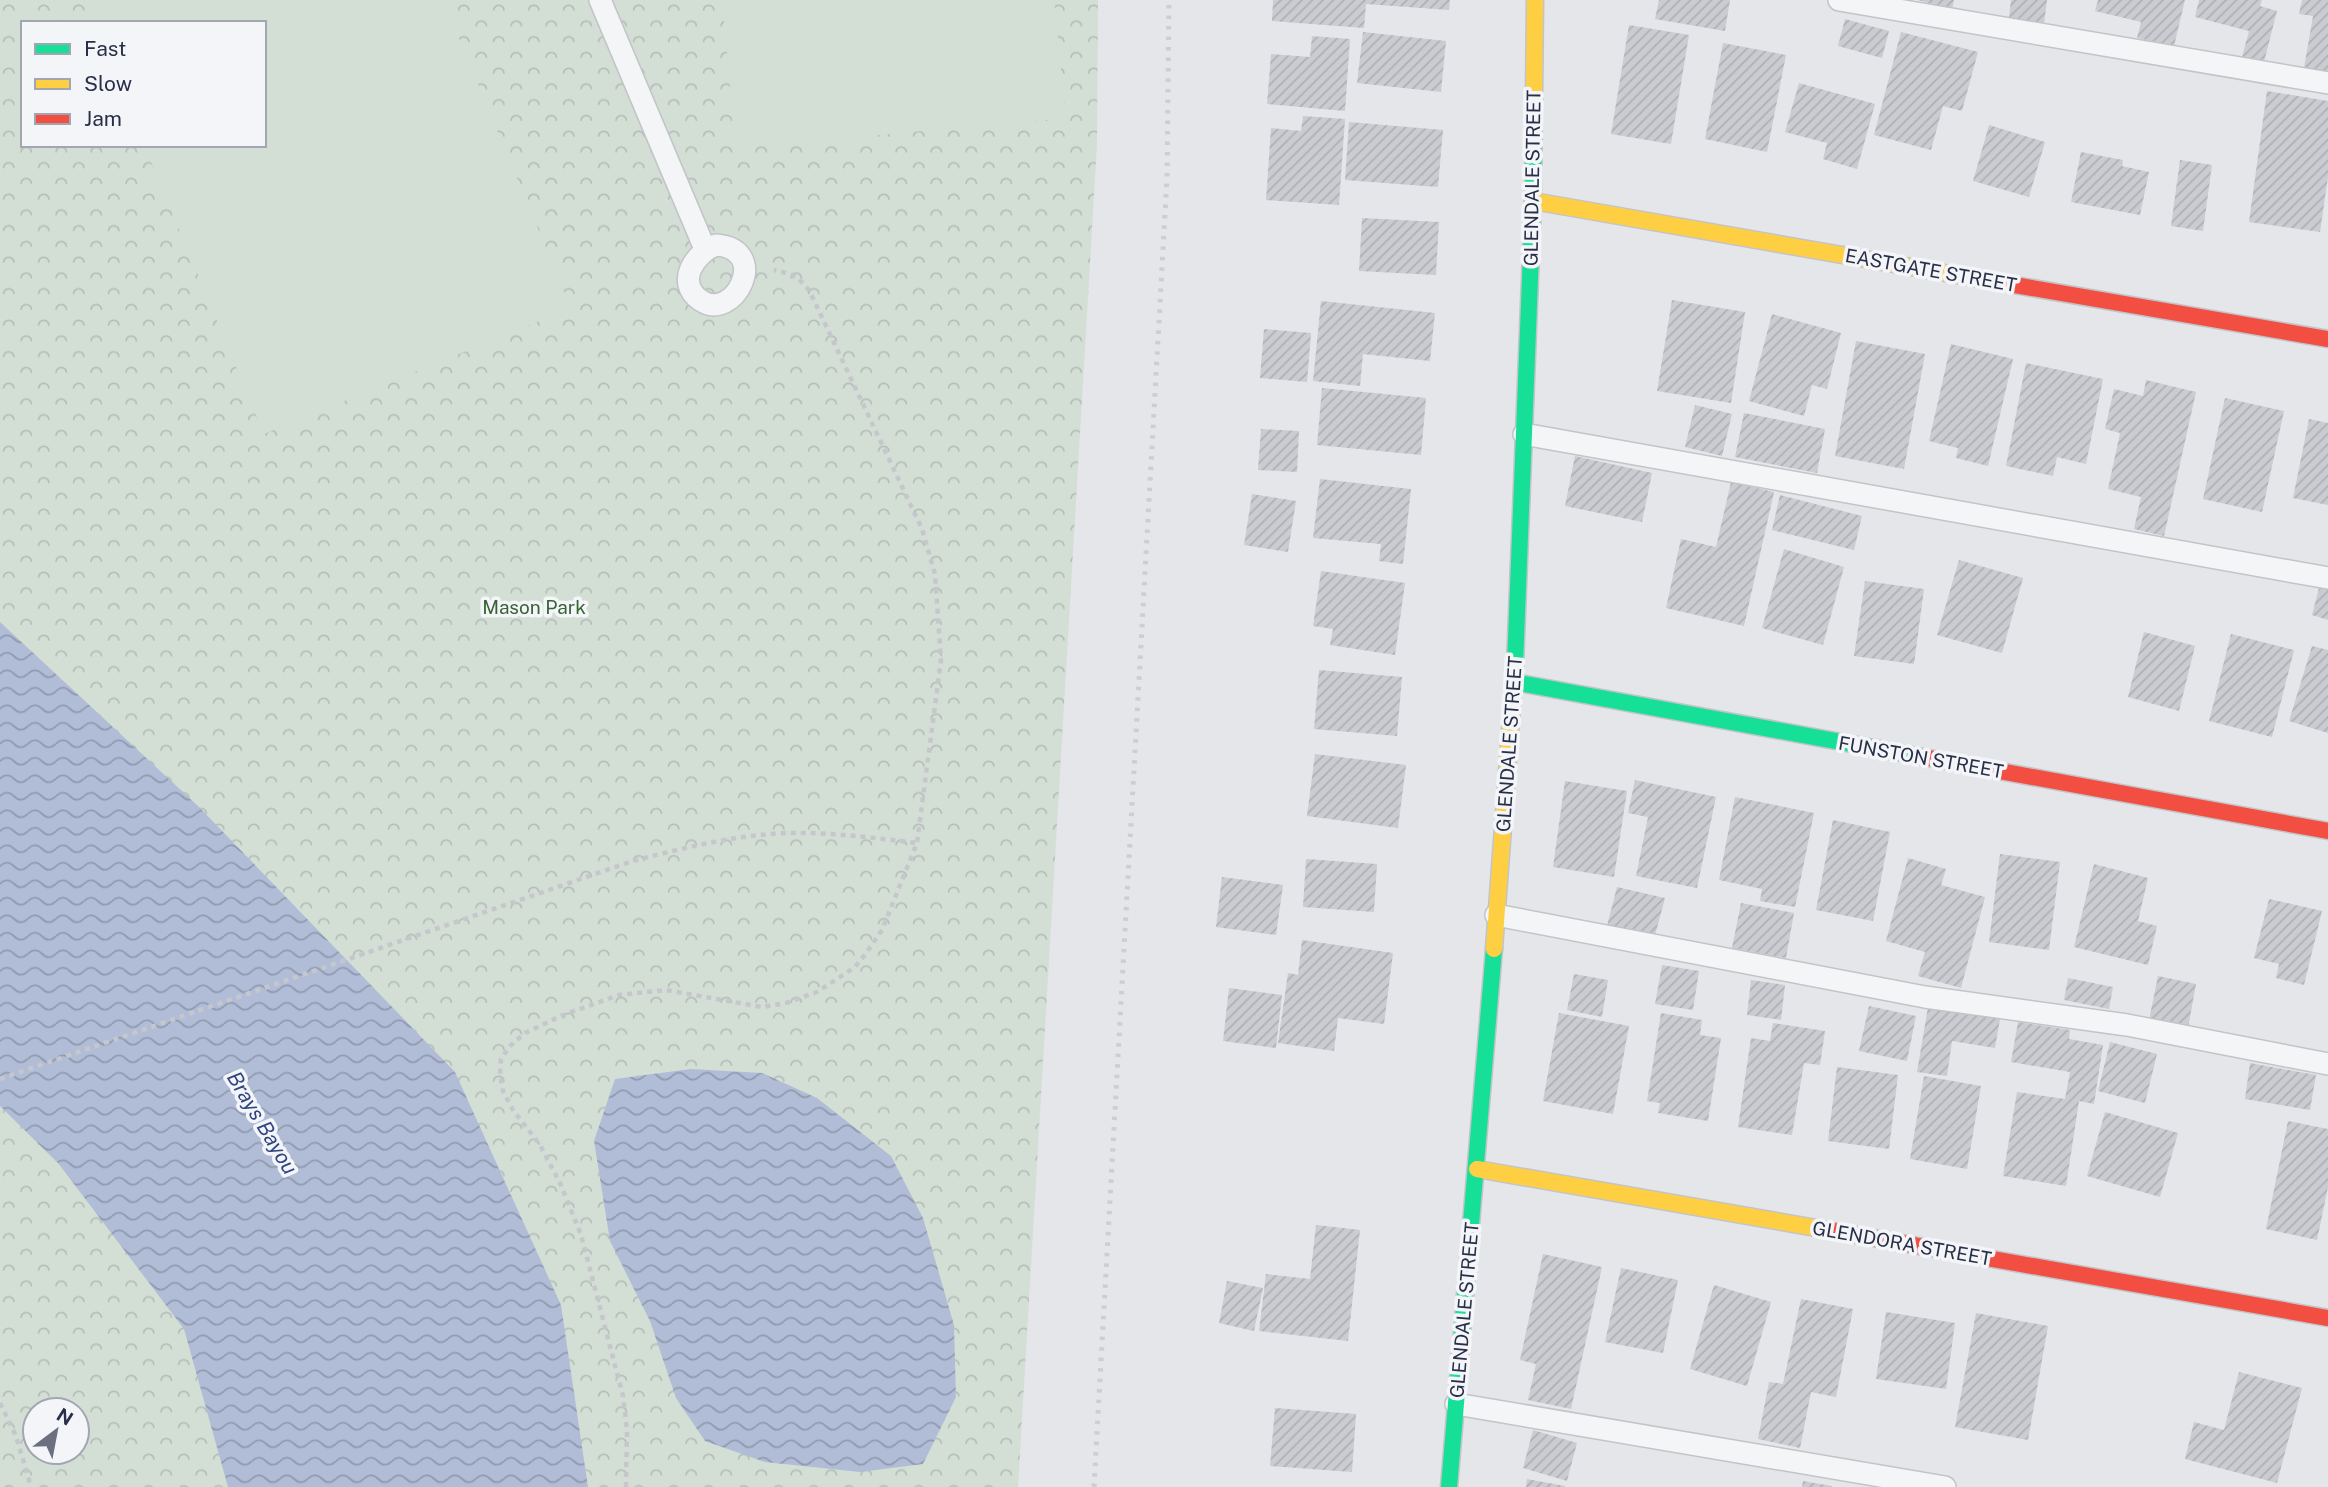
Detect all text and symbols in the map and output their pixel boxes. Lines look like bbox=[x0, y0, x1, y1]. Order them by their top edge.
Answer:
legend bbox=[21, 21, 266, 147]
text: Fast bbox=[84, 36, 126, 61]
text: Slow bbox=[84, 71, 132, 96]
street label: GLENDALE STREET bbox=[1519, 90, 1545, 266]
text: Jam bbox=[84, 106, 122, 131]
street label: EASTGATE STREET bbox=[1844, 244, 2018, 296]
park label: Mason Park bbox=[482, 596, 586, 618]
street label: GLENDALE STREET bbox=[1492, 655, 1526, 833]
street label: FUNSTON STREET bbox=[1837, 732, 2005, 782]
water label: Brays Bayou bbox=[222, 1067, 303, 1179]
street label: GLENDORA STREET bbox=[1811, 1216, 1993, 1270]
street label: GLENDALE STREET bbox=[1445, 1221, 1483, 1399]
north arrow bbox=[21, 1396, 91, 1466]
text: N bbox=[53, 1403, 77, 1430]

